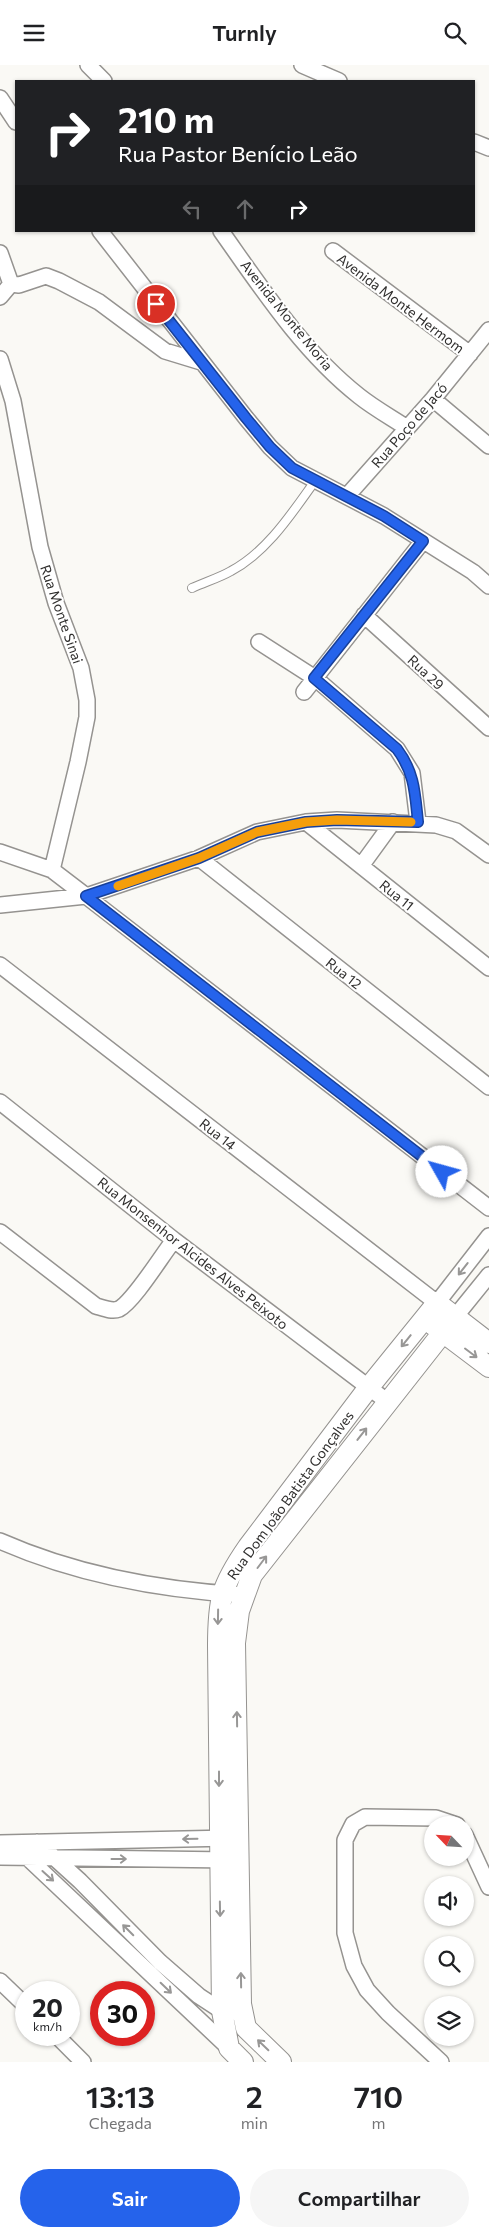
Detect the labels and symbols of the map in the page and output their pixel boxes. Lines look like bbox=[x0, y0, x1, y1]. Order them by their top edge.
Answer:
street label: Avenida Monte Hermom bbox=[334, 250, 468, 356]
street label: Avenida Monte Moria bbox=[237, 256, 337, 374]
pin bbox=[135, 283, 177, 325]
street label: Rua Poço de Jacó bbox=[368, 379, 450, 471]
street label: Rua Monte Sinai bbox=[37, 562, 87, 666]
street label: Rua 29 bbox=[404, 651, 448, 693]
street label: Rua 11 bbox=[376, 876, 418, 914]
street label: Rua 12 bbox=[323, 954, 366, 992]
street label: Rua 14 bbox=[196, 1115, 240, 1154]
position arrow bbox=[415, 1145, 467, 1197]
street label: Rua Monsenhor Alcides Alves Peixoto bbox=[94, 1173, 292, 1333]
one-way arrow bbox=[458, 1262, 468, 1276]
one-way arrow bbox=[401, 1334, 412, 1347]
one-way arrow bbox=[464, 1348, 477, 1359]
street label: Rua Dom João Batista Gonçalves bbox=[223, 1407, 357, 1583]
one-way arrow bbox=[357, 1427, 367, 1441]
one-way arrow bbox=[256, 1556, 267, 1569]
one-way arrow bbox=[213, 1608, 223, 1625]
one-way arrow bbox=[232, 1711, 241, 1727]
one-way arrow bbox=[214, 1771, 223, 1787]
north arrow bbox=[424, 1816, 474, 1866]
one-way arrow bbox=[182, 1834, 198, 1844]
one-way arrow bbox=[110, 1854, 126, 1864]
one-way arrow bbox=[42, 1870, 55, 1882]
one-way arrow bbox=[215, 1900, 225, 1917]
one-way arrow bbox=[122, 1924, 134, 1936]
one-way arrow bbox=[236, 1972, 245, 1988]
speed limit sign: 30 bbox=[90, 1981, 155, 2046]
one-way arrow bbox=[160, 1982, 172, 1994]
one-way arrow bbox=[257, 2039, 269, 2051]

